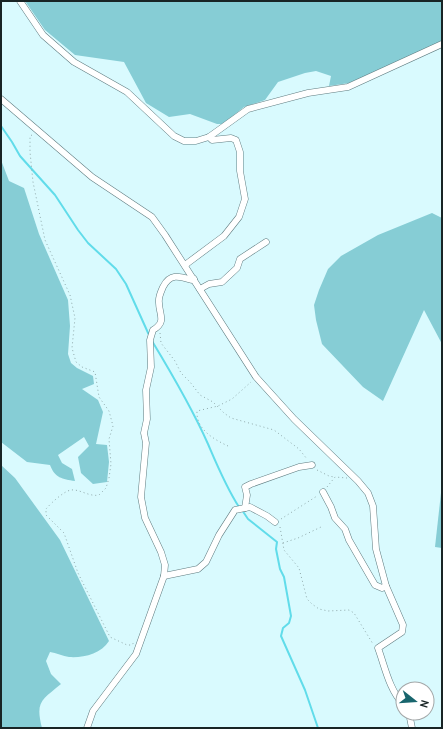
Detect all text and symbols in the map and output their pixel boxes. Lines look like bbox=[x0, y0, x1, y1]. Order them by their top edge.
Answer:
north arrow bbox=[395, 681, 435, 721]
text: N bbox=[417, 698, 432, 709]

